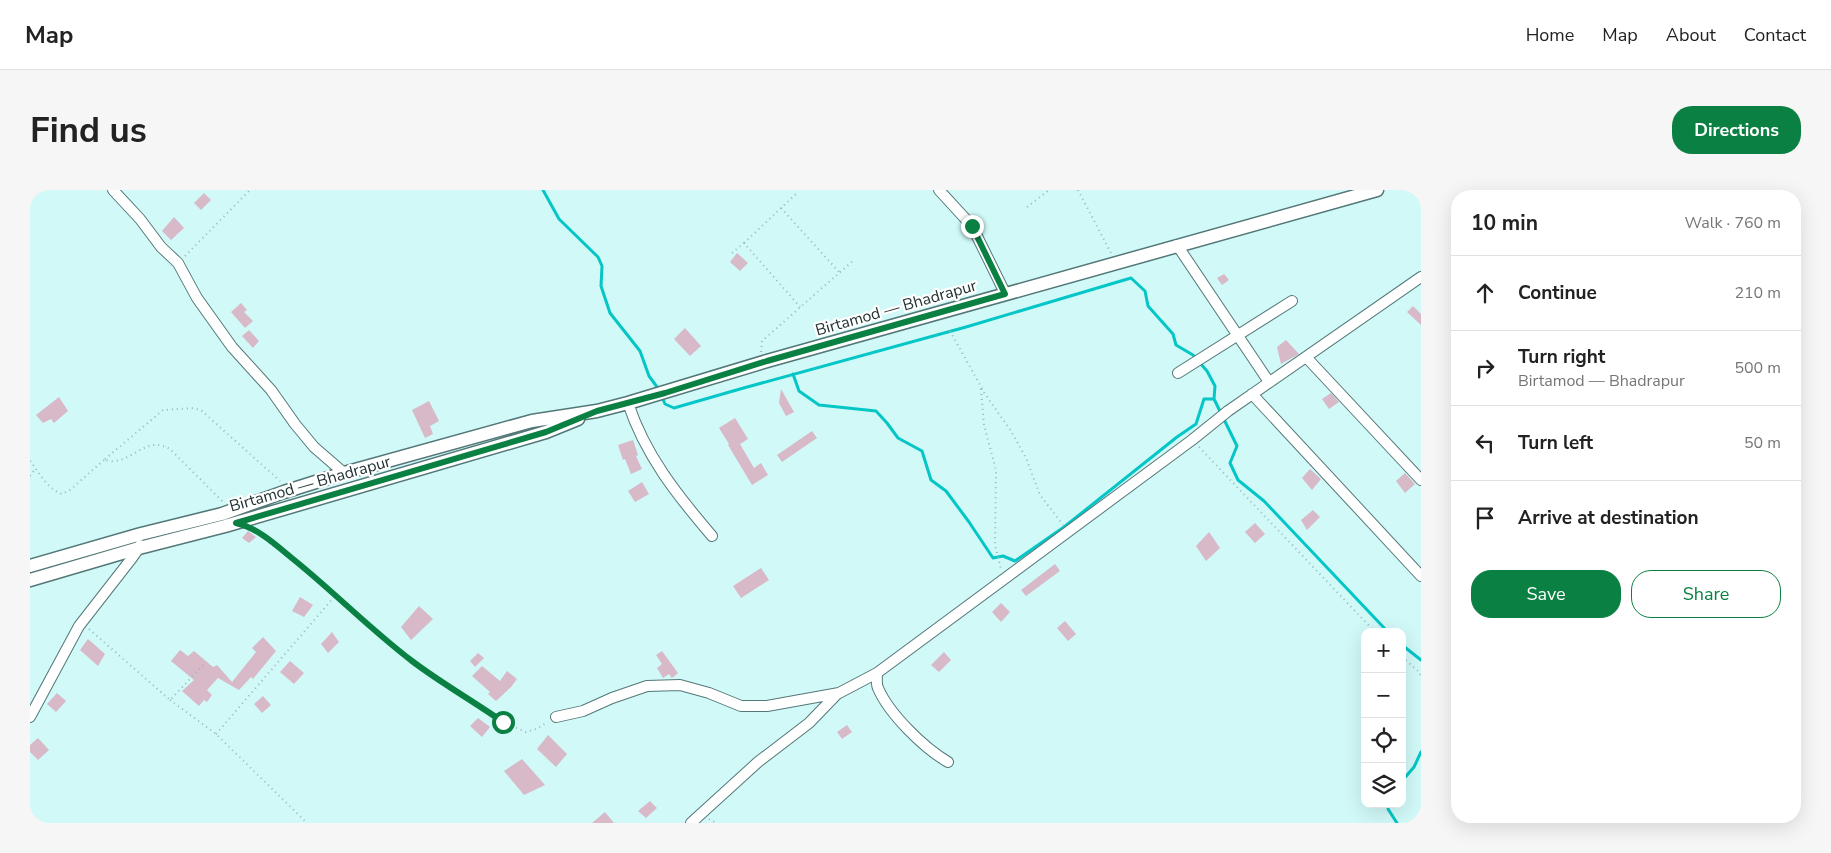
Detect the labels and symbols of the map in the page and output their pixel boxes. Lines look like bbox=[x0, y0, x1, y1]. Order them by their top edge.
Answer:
route end bbox=[961, 215, 984, 238]
street label: Birtamod — Bhadrapur bbox=[813, 274, 979, 342]
street label: Birtamod — Bhadrapur bbox=[227, 450, 393, 518]
route start bbox=[492, 711, 515, 734]

